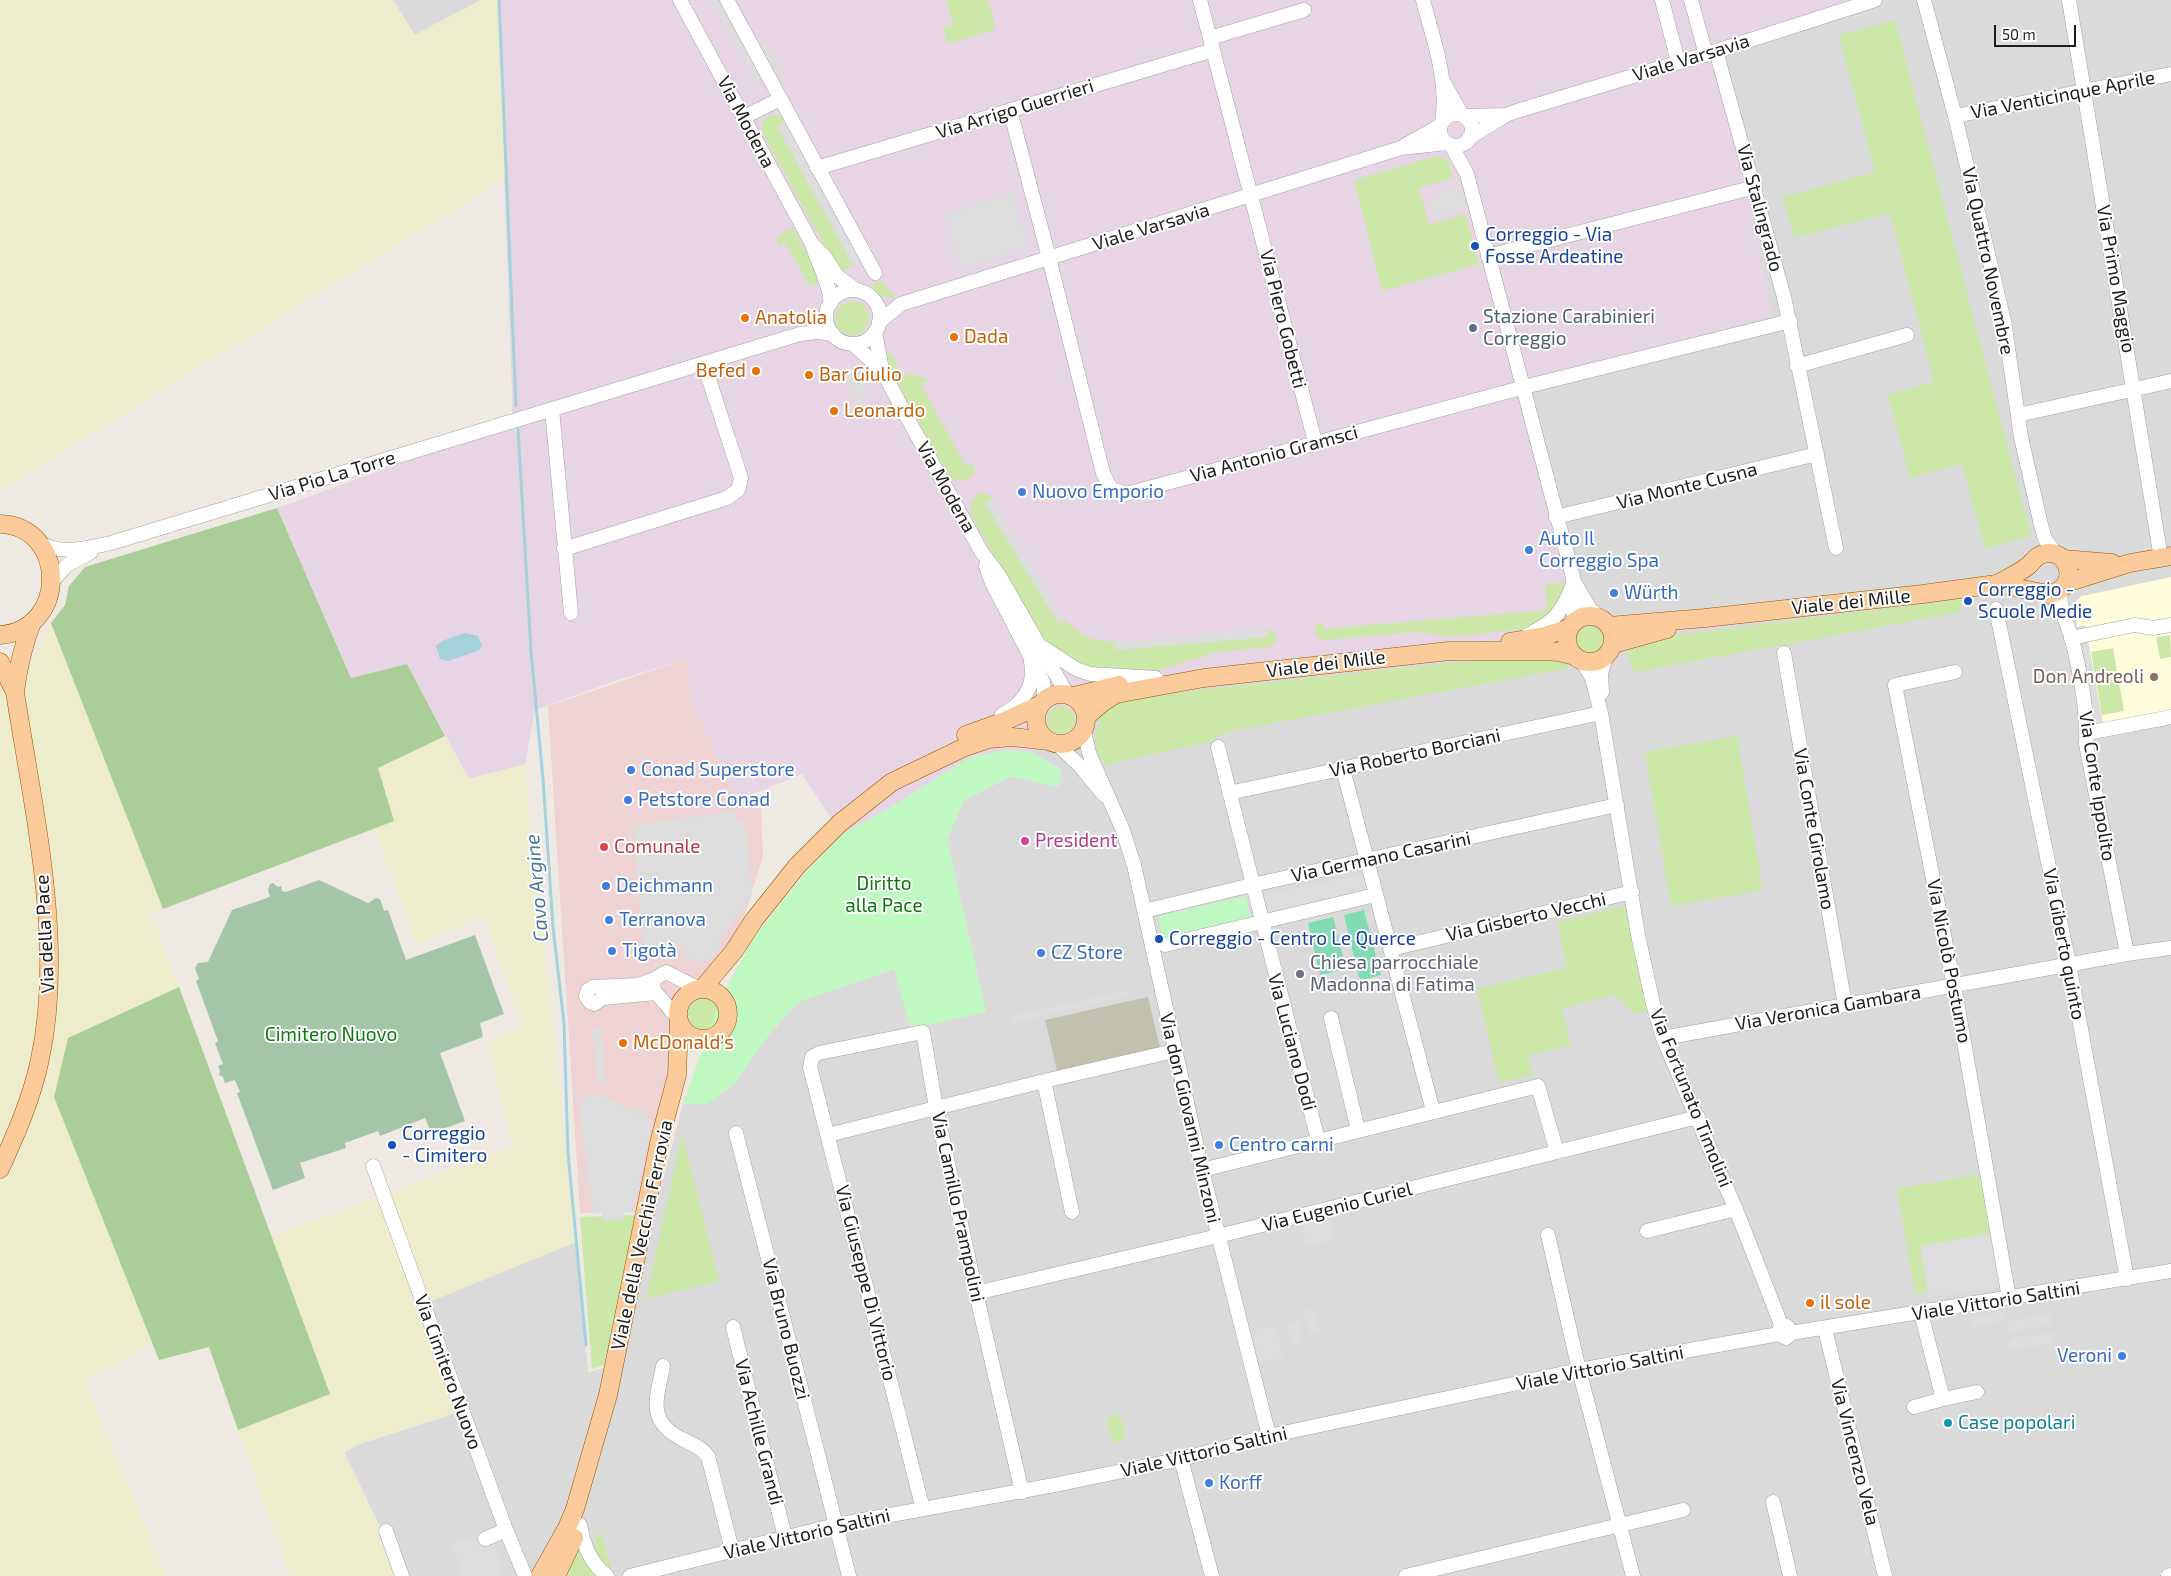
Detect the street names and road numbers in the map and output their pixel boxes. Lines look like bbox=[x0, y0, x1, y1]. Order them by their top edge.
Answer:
street label: Viale Varsavia bbox=[1630, 29, 1752, 87]
street label: Via Venticinque Aprile bbox=[1969, 66, 2157, 124]
street label: Via Modena bbox=[712, 72, 780, 172]
street label: Via Arrigo Guerrieri bbox=[933, 74, 1097, 144]
street label: Via Stalingrado bbox=[1732, 142, 1788, 274]
street label: Via Quattro Novembre bbox=[1957, 165, 2019, 357]
street label: Viale Varsavia bbox=[1090, 198, 1212, 256]
street label: Via Primo Maggio bbox=[2092, 203, 2140, 355]
street label: Via Piero Gobetti bbox=[1255, 247, 1311, 391]
street label: Via Antonio Gramsci bbox=[1188, 421, 1360, 487]
street label: Via Modena bbox=[912, 437, 980, 537]
street label: Via Pio La Torre bbox=[266, 446, 398, 506]
street label: Via Monte Cusna bbox=[1614, 458, 1760, 514]
street label: Viale dei Mille bbox=[1790, 584, 1912, 620]
street label: Viale dei Mille bbox=[1265, 645, 1387, 683]
street label: Via Conte Ippolito bbox=[2074, 709, 2120, 863]
street label: Via Roberto Borciani bbox=[1327, 724, 1503, 782]
street label: Via Conte Girolamo bbox=[1789, 746, 1839, 912]
street label: Via Germano Casarini bbox=[1289, 827, 1473, 887]
street label: Via Giberto quinto bbox=[2038, 866, 2090, 1022]
street label: Via della Pace bbox=[31, 874, 59, 994]
street label: Via Nicolò Postumo bbox=[1922, 877, 1976, 1045]
street label: Via Gisberto Vecchi bbox=[1444, 888, 1608, 946]
street label: Via Luciano Dodi bbox=[1263, 971, 1321, 1113]
street label: Via Veronica Gambara bbox=[1733, 980, 1923, 1036]
street label: Via Fortunato Timolini bbox=[1645, 1005, 1737, 1191]
street label: Via don Giovanni Minzoni bbox=[1155, 1011, 1225, 1225]
street label: Via Camillo Prampolini bbox=[927, 1110, 989, 1304]
street label: Viale della Vecchia Ferrovia bbox=[606, 1118, 678, 1352]
street label: Via Eugenio Curiel bbox=[1260, 1177, 1414, 1237]
street label: Via Giuseppe Di Vittorio bbox=[831, 1183, 901, 1383]
street label: Via Bruno Buozzi bbox=[757, 1256, 815, 1402]
street label: Viale Vittorio Saltini bbox=[1910, 1276, 2082, 1326]
street label: Via Cimitero Nuovo bbox=[409, 1291, 487, 1453]
street label: Viale Vittorio Saltini bbox=[1514, 1341, 1686, 1395]
street label: Via Achille Grandi bbox=[730, 1356, 788, 1508]
street label: Via Vincenzo Vela bbox=[1826, 1376, 1884, 1528]
street label: Viale Vittorio Saltini bbox=[1119, 1422, 1289, 1482]
street label: Viale Vittorio Saltini bbox=[722, 1504, 892, 1564]

